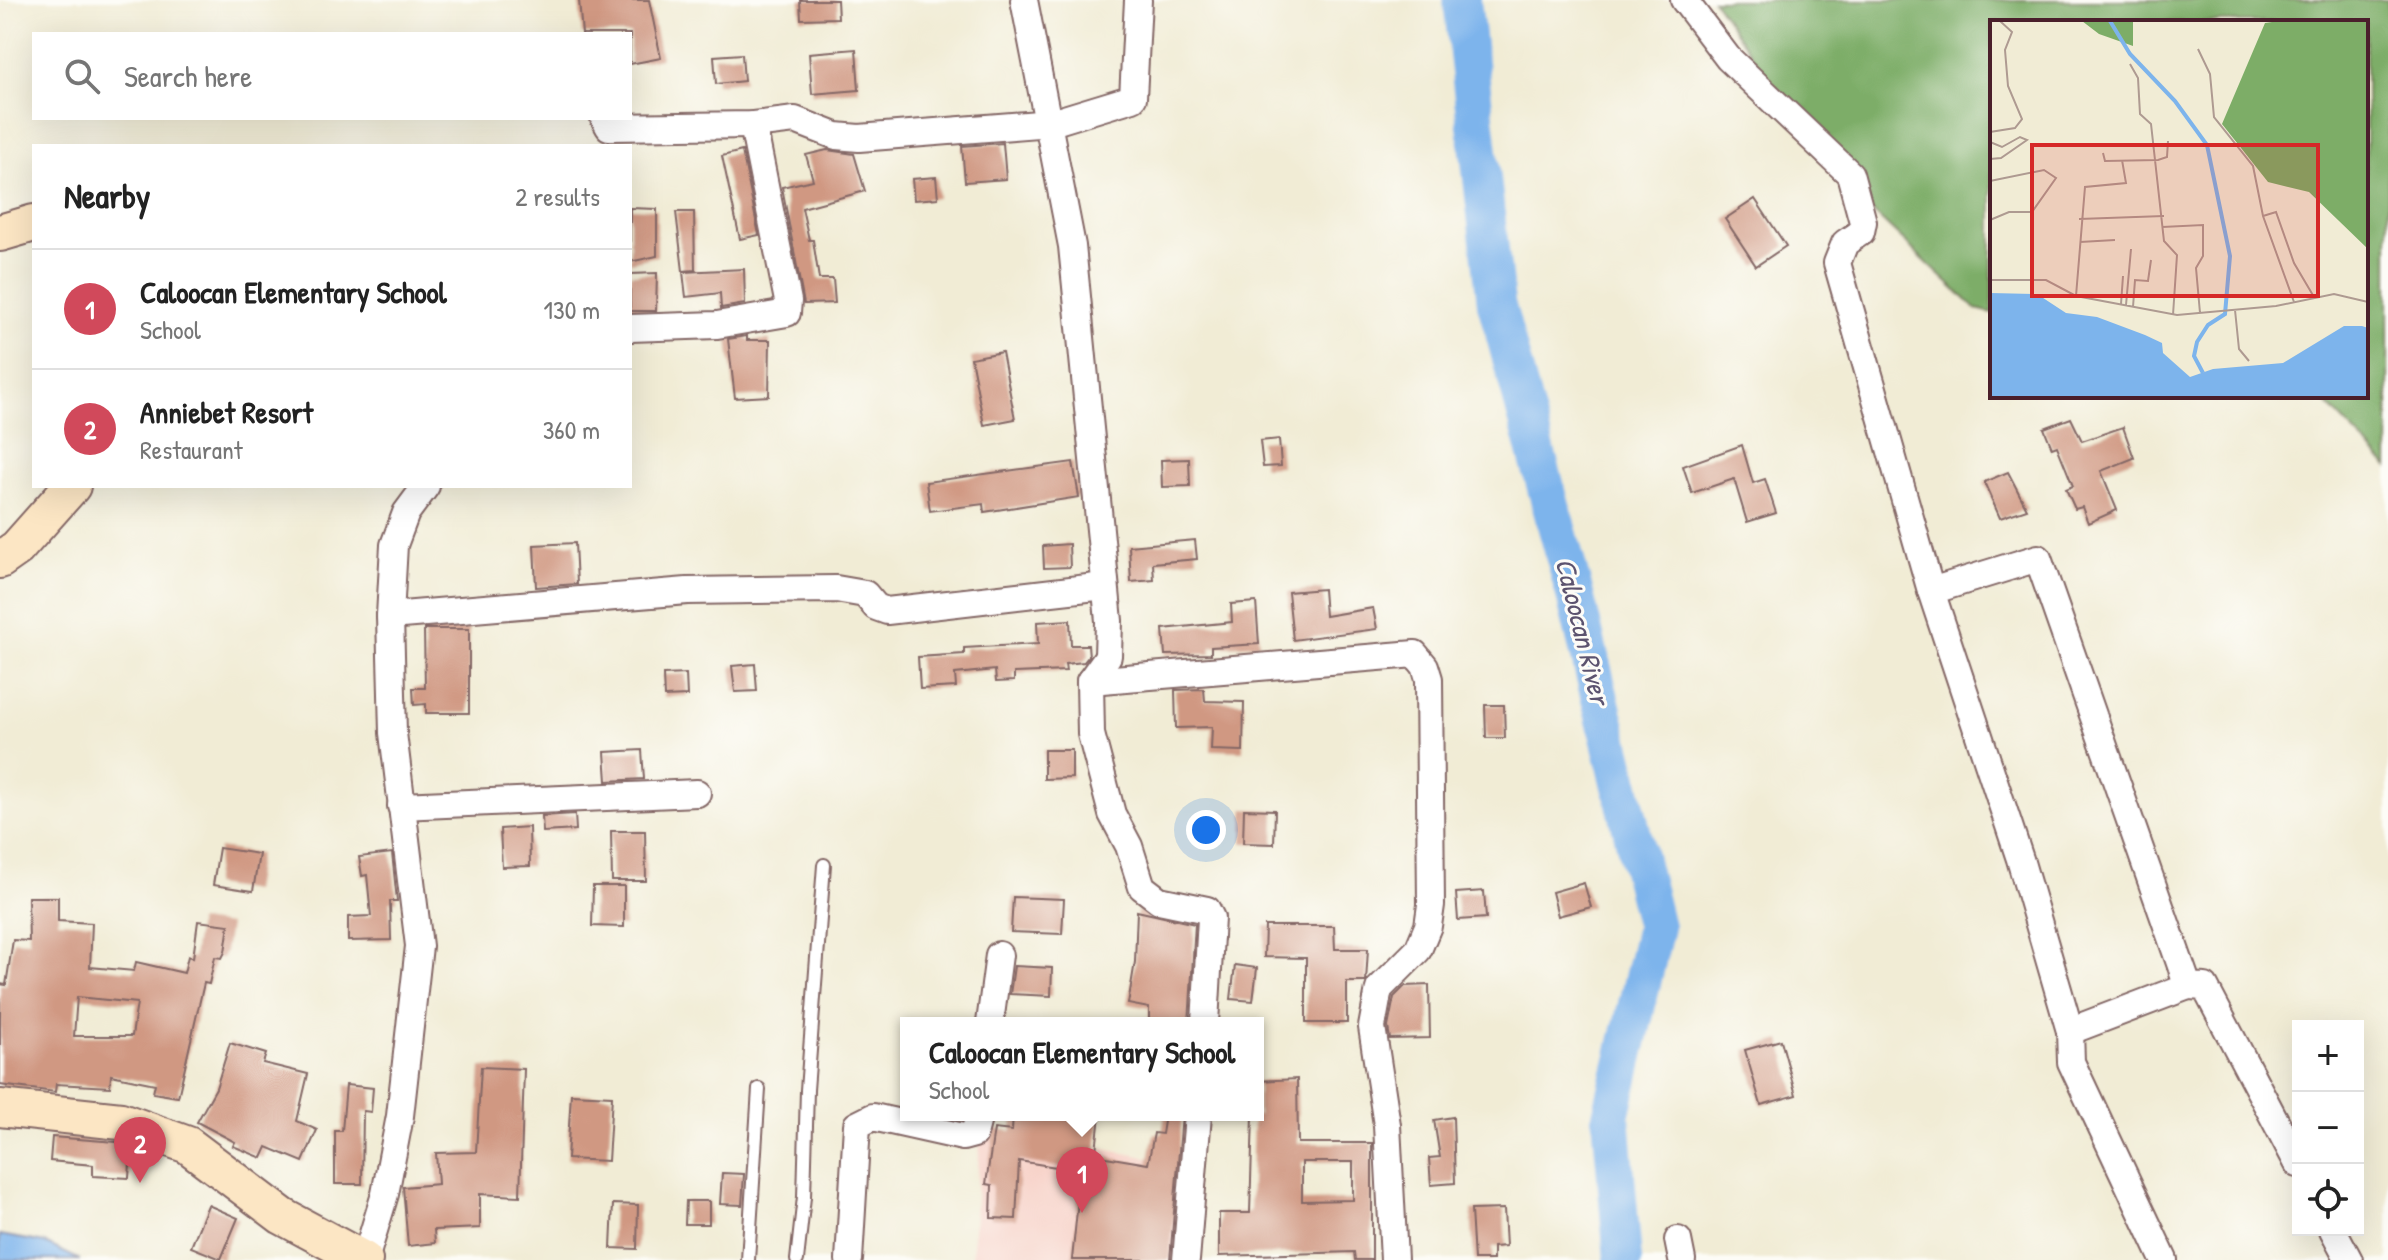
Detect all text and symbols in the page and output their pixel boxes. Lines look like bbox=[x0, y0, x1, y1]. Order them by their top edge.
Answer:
inset map bbox=[1990, 20, 2368, 398]
search box bbox=[32, 32, 632, 120]
icon: search bbox=[60, 54, 104, 98]
text: Search here bbox=[124, 56, 252, 96]
text: Nearby bbox=[64, 173, 150, 219]
text: 2 results bbox=[515, 179, 600, 214]
text: Caloocan Elementary School bbox=[140, 272, 447, 312]
text: 1 bbox=[85, 292, 95, 327]
text: 130 m bbox=[544, 292, 600, 327]
text: School bbox=[140, 312, 201, 347]
text: Anniebet Resort bbox=[140, 392, 313, 432]
text: 2 bbox=[84, 412, 96, 447]
text: 360 m bbox=[543, 412, 600, 447]
text: Restaurant bbox=[140, 432, 243, 467]
water label: Caloocan River bbox=[1546, 554, 1620, 711]
your location bbox=[1186, 810, 1226, 850]
popup bbox=[900, 1017, 1264, 1121]
map controls bbox=[2292, 1020, 2364, 1236]
button: + bbox=[2292, 1020, 2364, 1092]
text: Caloocan Elementary School bbox=[929, 1032, 1235, 1072]
text: School bbox=[929, 1072, 989, 1107]
button: − bbox=[2292, 1092, 2364, 1164]
pin: 2 bbox=[114, 1117, 166, 1183]
pin: 1 bbox=[1056, 1147, 1108, 1213]
button: locate bbox=[2292, 1164, 2364, 1236]

